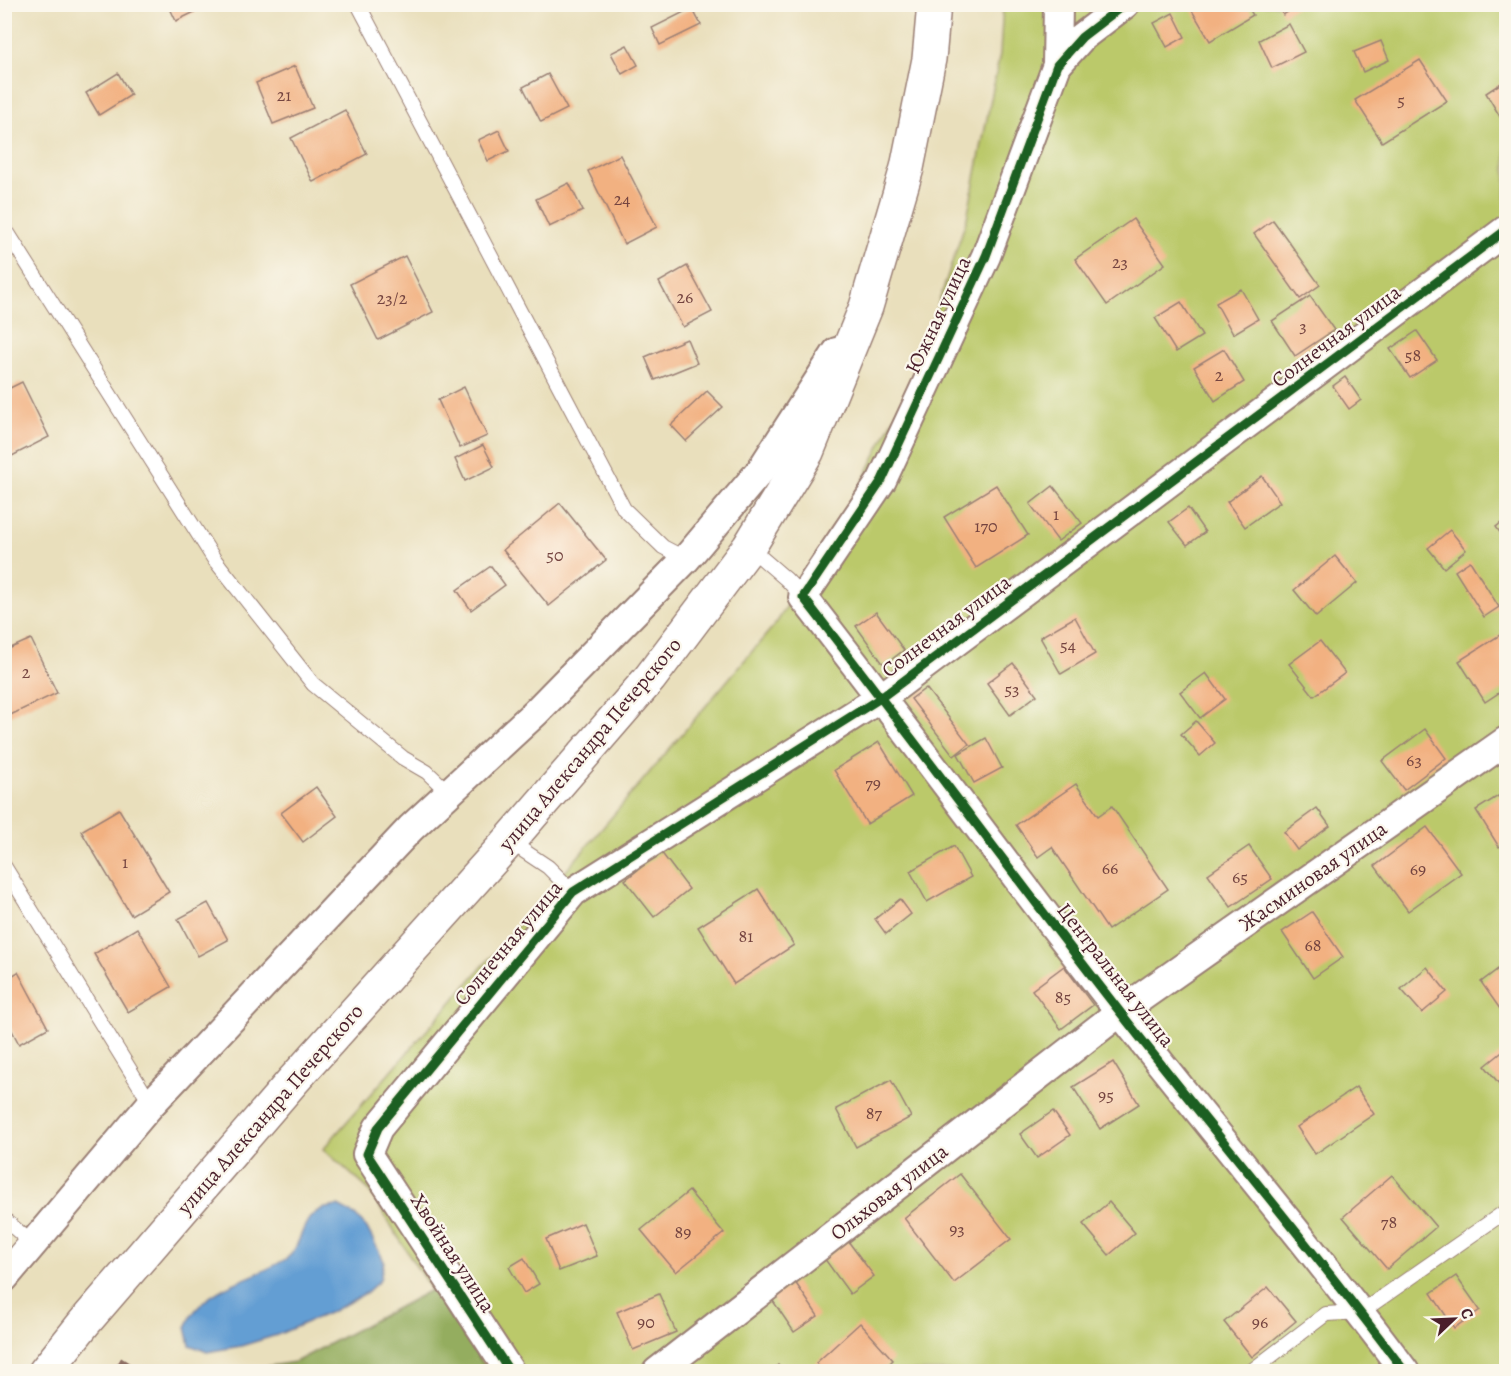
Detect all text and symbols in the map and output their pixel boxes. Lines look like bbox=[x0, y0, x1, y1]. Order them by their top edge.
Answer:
house number: 21 bbox=[277, 83, 291, 107]
house number: 5 bbox=[1397, 88, 1405, 112]
house number: 24 bbox=[614, 187, 630, 211]
house number: 23 bbox=[1112, 250, 1128, 274]
street label: Южная улица bbox=[899, 251, 978, 378]
street label: Солнечная улица bbox=[1265, 278, 1407, 394]
house number: 26 bbox=[677, 285, 693, 309]
house number: 23/2 bbox=[377, 286, 408, 310]
house number: 3 bbox=[1299, 314, 1307, 338]
house number: 58 bbox=[1405, 343, 1421, 367]
house number: 2 bbox=[1215, 363, 1224, 387]
house number: 1 bbox=[1053, 502, 1059, 526]
house number: 170 bbox=[974, 514, 998, 538]
house number: 50 bbox=[546, 543, 564, 567]
street label: Солнечная улица bbox=[875, 568, 1017, 684]
street label: улица Александра Печерского bbox=[492, 631, 688, 858]
house number: 54 bbox=[1060, 633, 1076, 657]
house number: 2 bbox=[22, 660, 31, 684]
house number: 53 bbox=[1004, 677, 1020, 701]
house number: 63 bbox=[1406, 748, 1422, 772]
house number: 79 bbox=[865, 771, 881, 795]
street label: Жасминовая улица bbox=[1233, 814, 1393, 938]
house number: 1 bbox=[122, 850, 128, 874]
house number: 66 bbox=[1102, 856, 1118, 880]
house number: 69 bbox=[1410, 857, 1426, 881]
house number: 65 bbox=[1232, 865, 1248, 889]
street label: Солнечная улица bbox=[447, 874, 569, 1012]
street label: Центральная улица bbox=[1051, 897, 1181, 1053]
house number: 81 bbox=[739, 924, 753, 948]
house number: 68 bbox=[1304, 933, 1322, 957]
house number: 85 bbox=[1055, 985, 1071, 1009]
street label: улица Александра Печерского bbox=[170, 998, 369, 1221]
house number: 95 bbox=[1098, 1083, 1114, 1107]
house number: 87 bbox=[866, 1101, 883, 1125]
street label: Ольховая улица bbox=[824, 1137, 954, 1247]
street label: Хвойная улица bbox=[404, 1188, 502, 1318]
house number: 78 bbox=[1381, 1210, 1397, 1234]
house number: 93 bbox=[949, 1217, 965, 1241]
house number: 89 bbox=[675, 1220, 691, 1244]
north arrow bbox=[1424, 1289, 1484, 1349]
text: С bbox=[1455, 1305, 1479, 1322]
house number: 90 bbox=[637, 1310, 655, 1334]
house number: 96 bbox=[1252, 1310, 1268, 1334]

